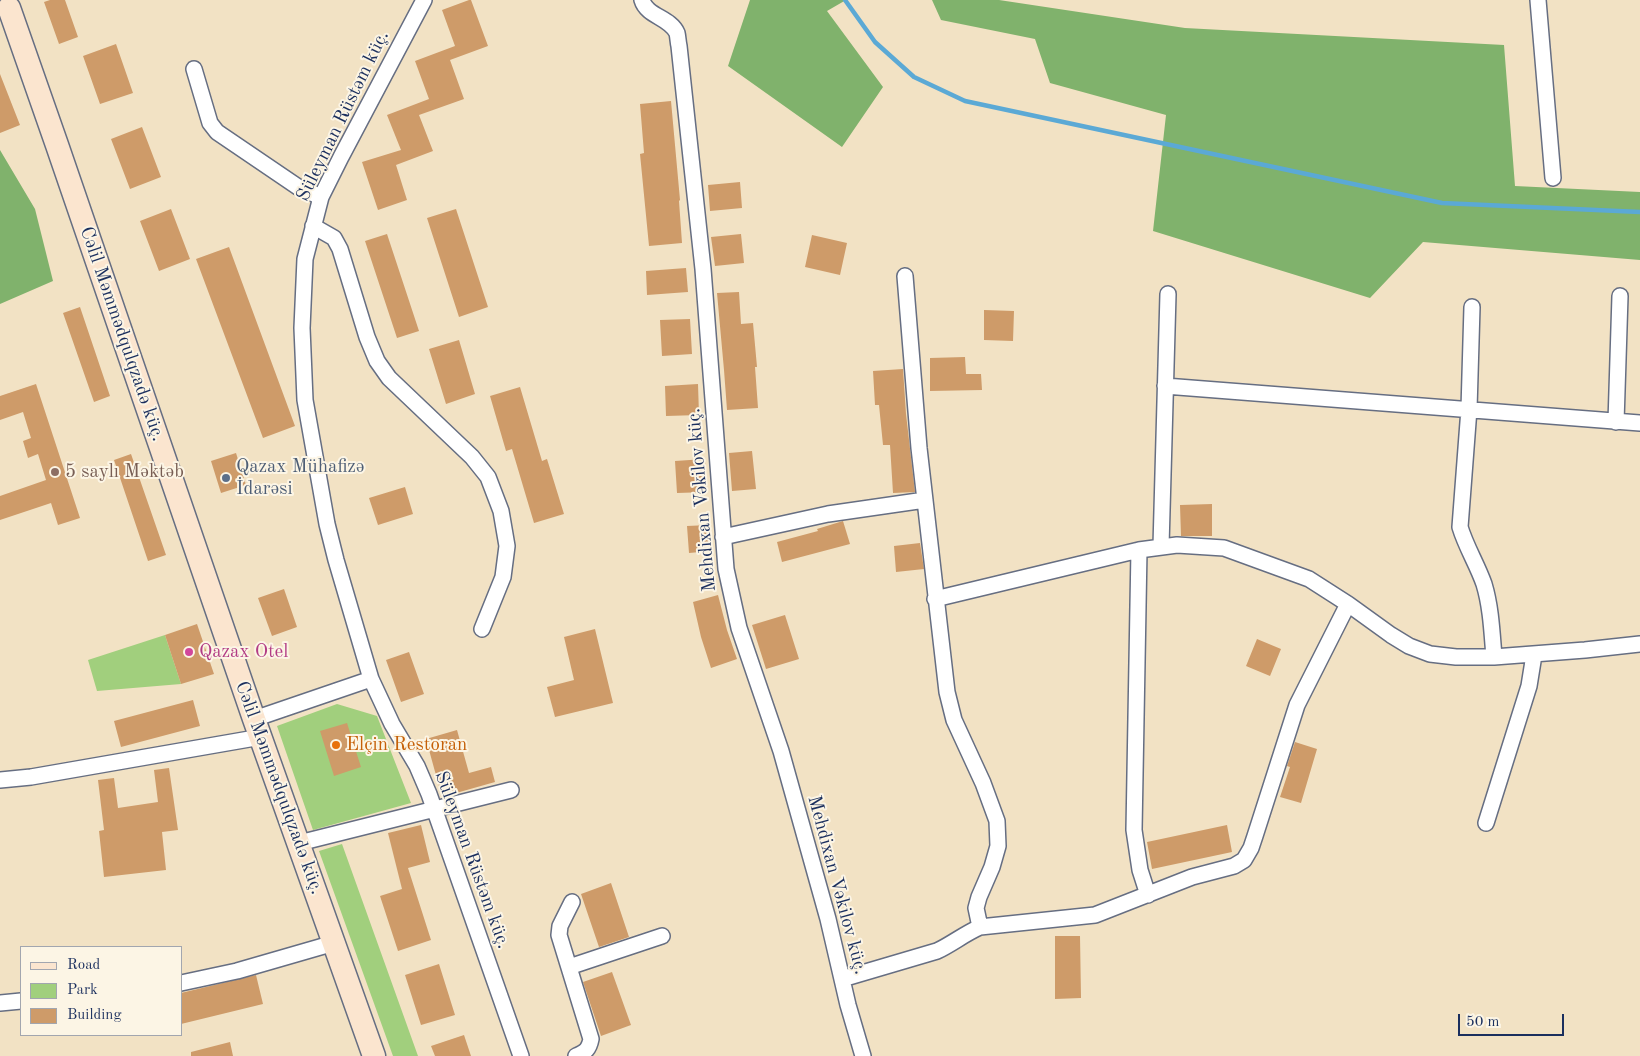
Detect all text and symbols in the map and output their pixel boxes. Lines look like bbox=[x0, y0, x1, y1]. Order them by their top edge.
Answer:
street label: Süleyman Rüstəm küç. bbox=[292, 27, 394, 205]
street label: Cəlil Məmmədqulqzadə küç. bbox=[75, 224, 169, 444]
street label: Mehdixan Vəkilov küç. bbox=[683, 407, 721, 593]
place label: Qazax Mühafizə İdarəsi bbox=[236, 456, 365, 500]
place label: 5 saylı Məktəb bbox=[65, 461, 184, 483]
marker: 5 saylı Məktəb bbox=[49, 466, 61, 478]
marker: Qazax Mühafizə İdarəsi bbox=[220, 472, 232, 484]
place label: Qazax Otel bbox=[199, 641, 288, 663]
marker: Qazax Otel bbox=[183, 646, 195, 658]
street label: Cəlil Məmmədqulqzadə küç. bbox=[230, 678, 328, 898]
place label: Elçin Restoran bbox=[346, 734, 467, 756]
marker: Elçin Restoran bbox=[330, 739, 342, 751]
street label: Süleyman Rüstəm küç. bbox=[429, 768, 515, 952]
street label: Mehdixan Vəkilov küç. bbox=[802, 793, 872, 977]
legend bbox=[20, 946, 182, 1036]
text: Road bbox=[67, 958, 100, 973]
text: Park bbox=[67, 983, 98, 998]
scale bar bbox=[1460, 1004, 1566, 1036]
text: Building bbox=[67, 1008, 122, 1023]
text: 50 m bbox=[1466, 1015, 1500, 1030]

